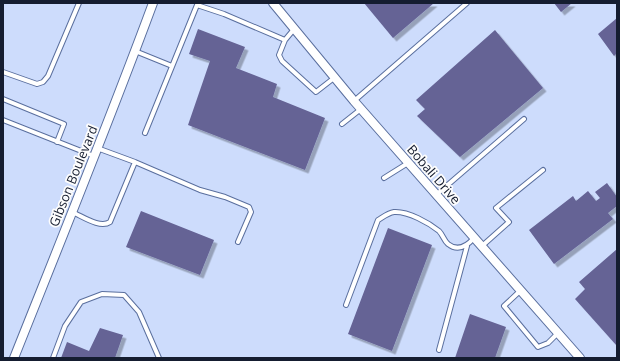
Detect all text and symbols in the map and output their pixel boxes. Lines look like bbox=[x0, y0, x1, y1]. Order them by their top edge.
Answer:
street label: Gibson Boulevard bbox=[44, 123, 102, 229]
street label: Bobali Drive bbox=[403, 140, 465, 208]

